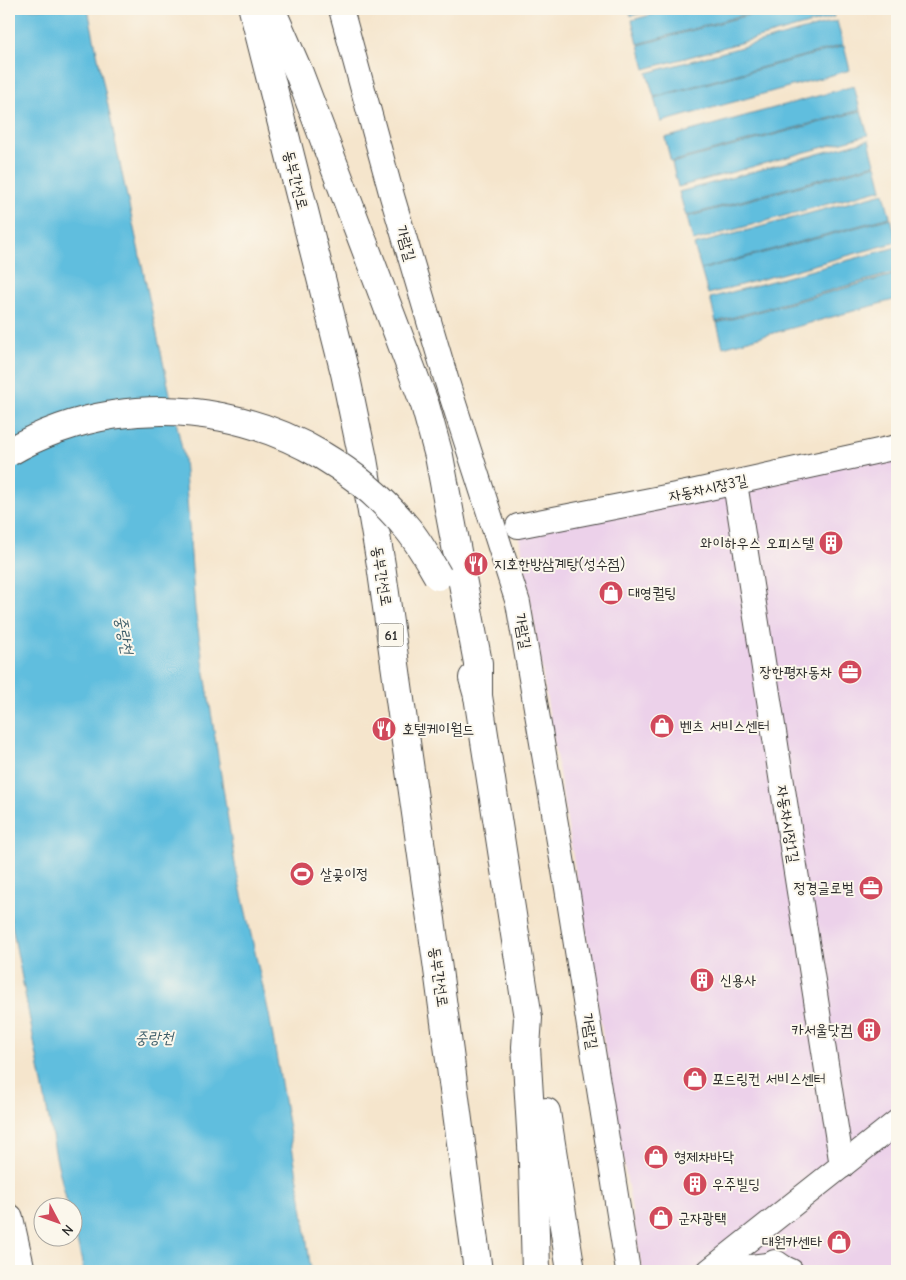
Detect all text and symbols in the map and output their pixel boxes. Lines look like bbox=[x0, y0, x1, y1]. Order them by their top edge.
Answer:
street label: 동부간선로 bbox=[280, 149, 312, 211]
street label: 가람길 bbox=[392, 223, 420, 263]
street label: 자동차시장3길 bbox=[667, 471, 749, 505]
building icon: 와이하우스 오피스텔 bbox=[818, 530, 844, 556]
place label: 와이하우스 오피스텔 bbox=[700, 534, 814, 552]
street label: 동부간선로 bbox=[368, 545, 396, 607]
restaurant icon: 지호한방삼계탕(성수점) bbox=[463, 551, 489, 577]
place label: 지호한방삼계탕(성수점) bbox=[494, 555, 625, 573]
shop icon: 대영퀄팅 bbox=[598, 580, 624, 606]
place label: 대영퀄팅 bbox=[628, 584, 676, 602]
street label: 가람길 bbox=[511, 612, 535, 650]
water label: 중랑천 bbox=[111, 614, 137, 658]
road number: 61 bbox=[378, 624, 404, 646]
office icon: 장한평자동차 bbox=[837, 659, 863, 685]
place label: 장한평자동차 bbox=[760, 663, 832, 681]
shop icon: 벤츠 서비스센터 bbox=[649, 713, 675, 739]
restaurant icon: 호텔케이월드 bbox=[371, 716, 397, 742]
place label: 벤츠 서비스센터 bbox=[680, 717, 770, 735]
place label: 호텔케이월드 bbox=[402, 720, 474, 738]
street label: 자동차시장1길 bbox=[773, 784, 803, 864]
sports icon: 살곶이정 bbox=[289, 861, 315, 887]
place label: 살곶이정 bbox=[320, 865, 368, 883]
office icon: 정경글로벌 bbox=[858, 875, 884, 901]
place label: 정경글로벌 bbox=[794, 879, 854, 897]
street label: 동부간선로 bbox=[426, 946, 452, 1008]
building icon: 신용사 bbox=[689, 967, 715, 993]
place label: 신용사 bbox=[720, 971, 756, 989]
street label: 가람길 bbox=[578, 1012, 602, 1050]
building icon: 카서울닷컴 bbox=[856, 1017, 882, 1043]
place label: 카서울닷컴 bbox=[792, 1021, 852, 1039]
water label: 중랑천 bbox=[135, 1029, 175, 1047]
shop icon: 포드링컨 서비스센터 bbox=[682, 1066, 708, 1092]
place label: 포드링컨 서비스센터 bbox=[712, 1070, 826, 1088]
shop icon: 형제차바닥 bbox=[643, 1144, 669, 1170]
place label: 형제차바닥 bbox=[674, 1148, 734, 1166]
building icon: 우주빌딩 bbox=[682, 1171, 708, 1197]
place label: 우주빌딩 bbox=[712, 1175, 760, 1193]
north arrow bbox=[32, 1198, 82, 1248]
shop icon: 군자광택 bbox=[648, 1205, 674, 1231]
place label: 군자광택 bbox=[678, 1209, 726, 1227]
text: N bbox=[58, 1221, 77, 1239]
shop icon: 대원카센타 bbox=[826, 1229, 852, 1255]
place label: 대원카센타 bbox=[762, 1233, 822, 1251]

